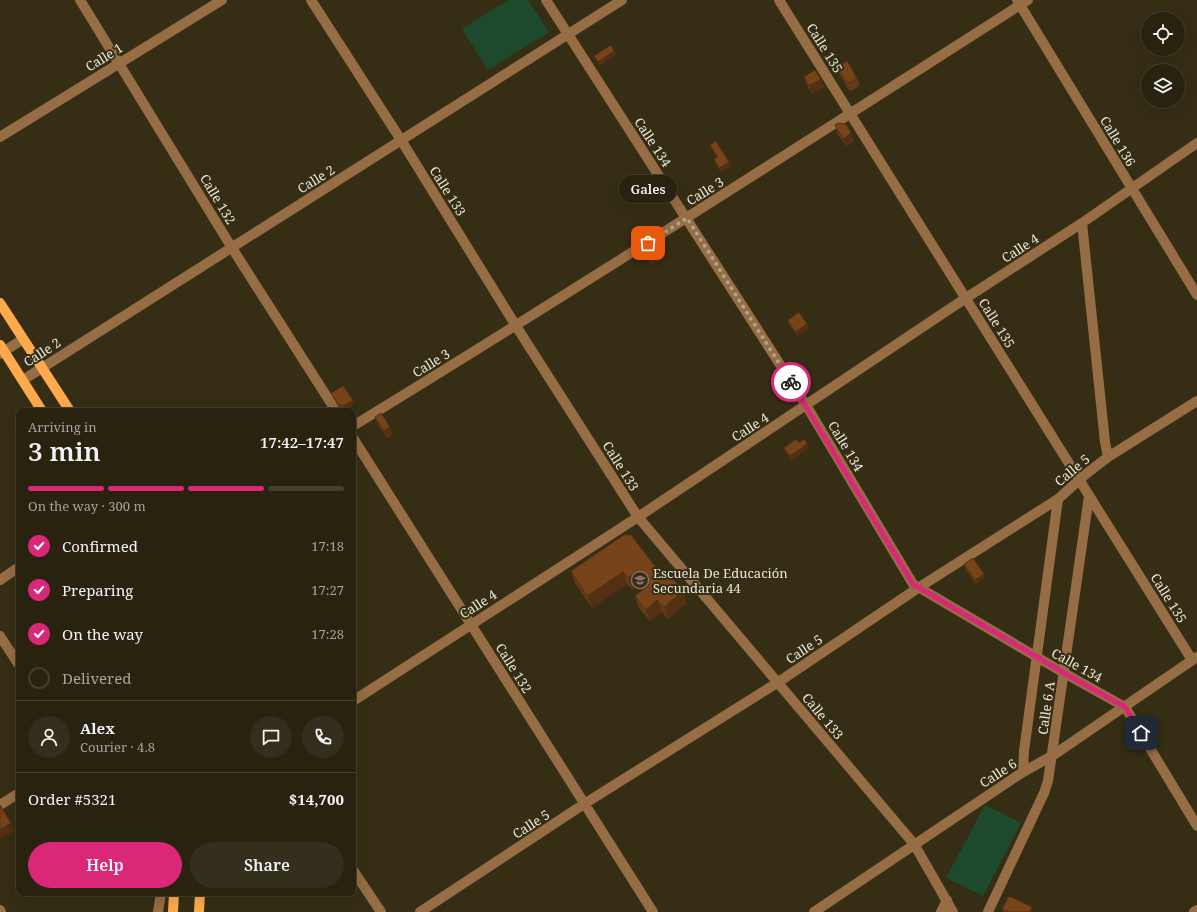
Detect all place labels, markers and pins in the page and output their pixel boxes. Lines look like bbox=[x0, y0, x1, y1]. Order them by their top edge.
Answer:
callout: Gales bbox=[619, 175, 677, 203]
pin bbox=[631, 226, 665, 260]
place label: Escuela De Educación Secundaria 44 bbox=[653, 564, 788, 597]
school or university icon: Escuela De Educación Secundaria 44 bbox=[630, 570, 650, 590]
pin bbox=[1124, 716, 1158, 750]

